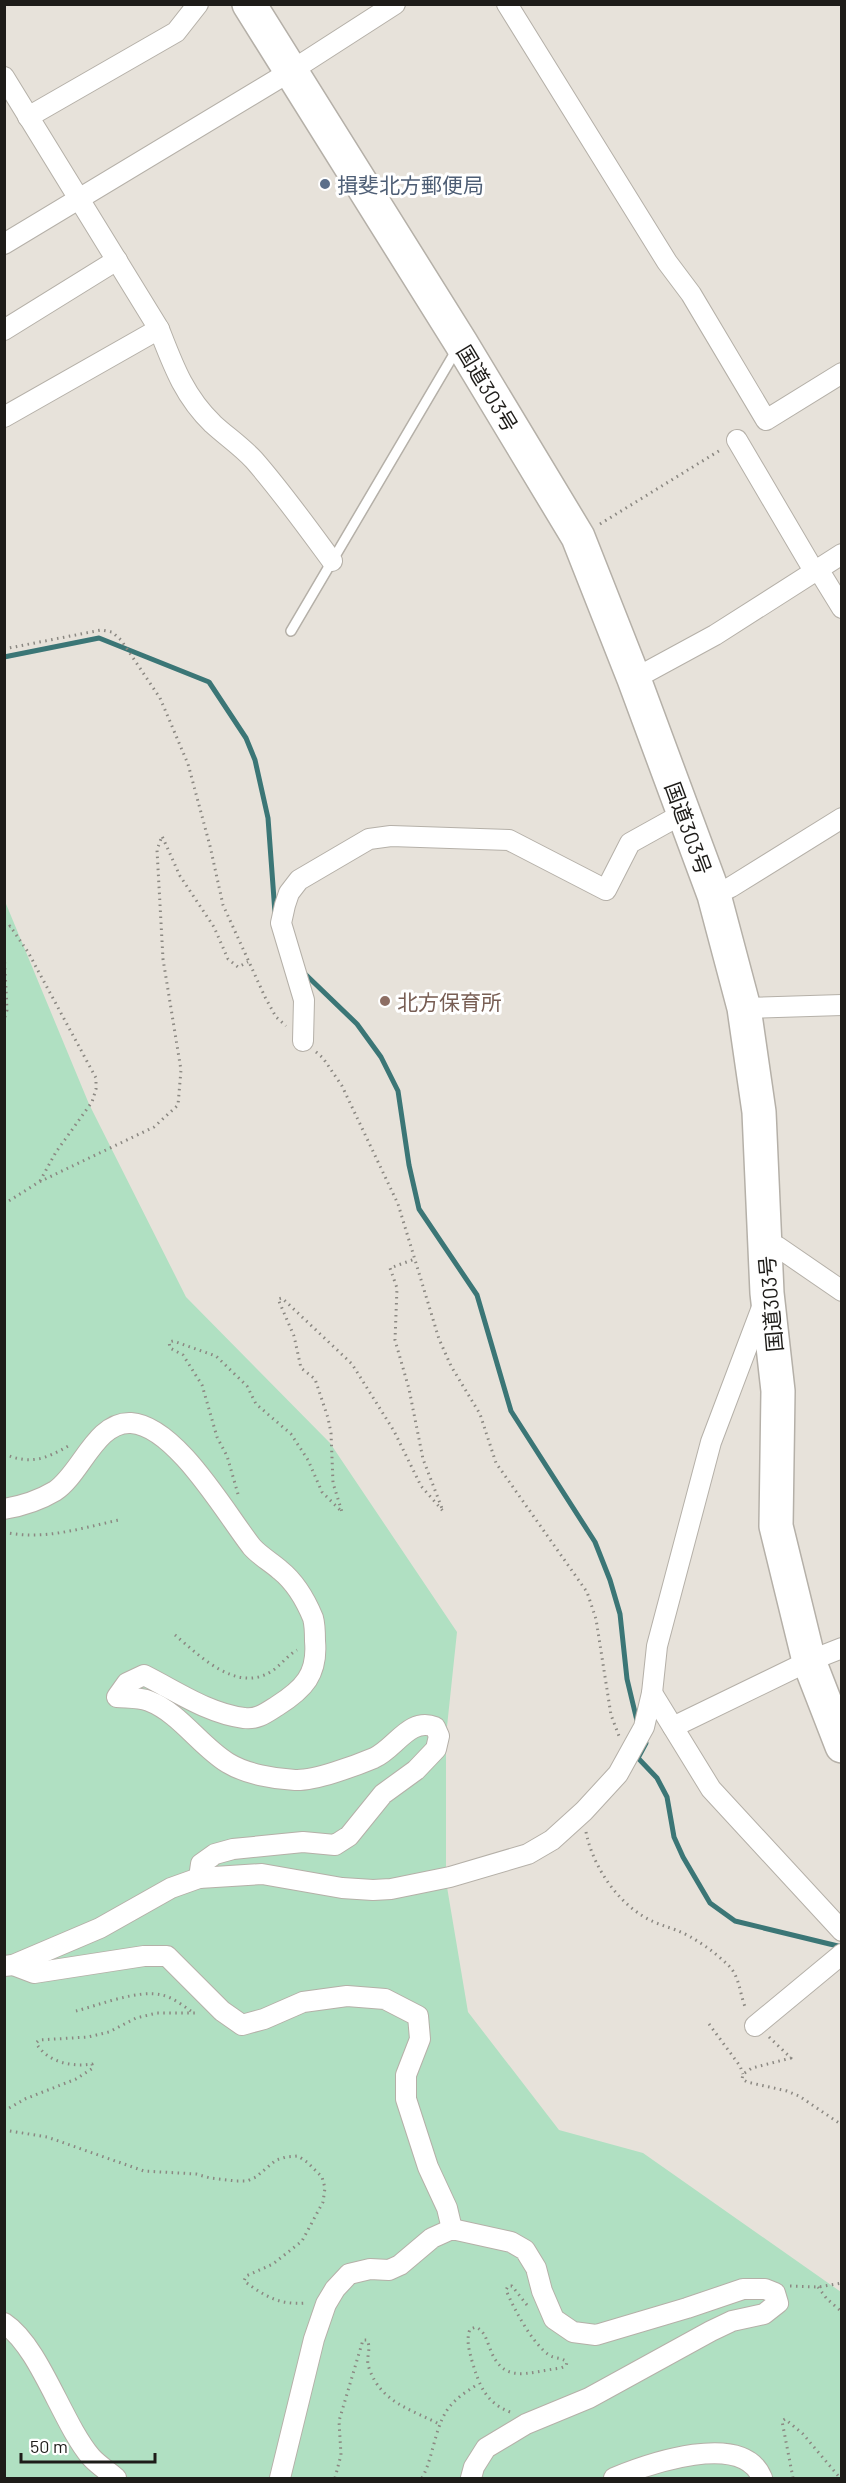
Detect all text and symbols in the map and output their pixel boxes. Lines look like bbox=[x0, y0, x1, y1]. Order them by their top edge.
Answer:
place label: 揖斐北方郵便局 bbox=[337, 172, 484, 197]
marker: 揖斐北方郵便局 bbox=[318, 177, 332, 191]
street label: 国道303号 bbox=[452, 340, 524, 436]
street label: 国道303号 bbox=[661, 778, 717, 878]
place label: 北方保育所 bbox=[397, 989, 502, 1014]
marker: 北方保育所 bbox=[378, 994, 392, 1008]
street label: 国道303号 bbox=[753, 1255, 787, 1353]
scale bar bbox=[21, 2426, 154, 2464]
text: 50 m bbox=[30, 2435, 68, 2457]

